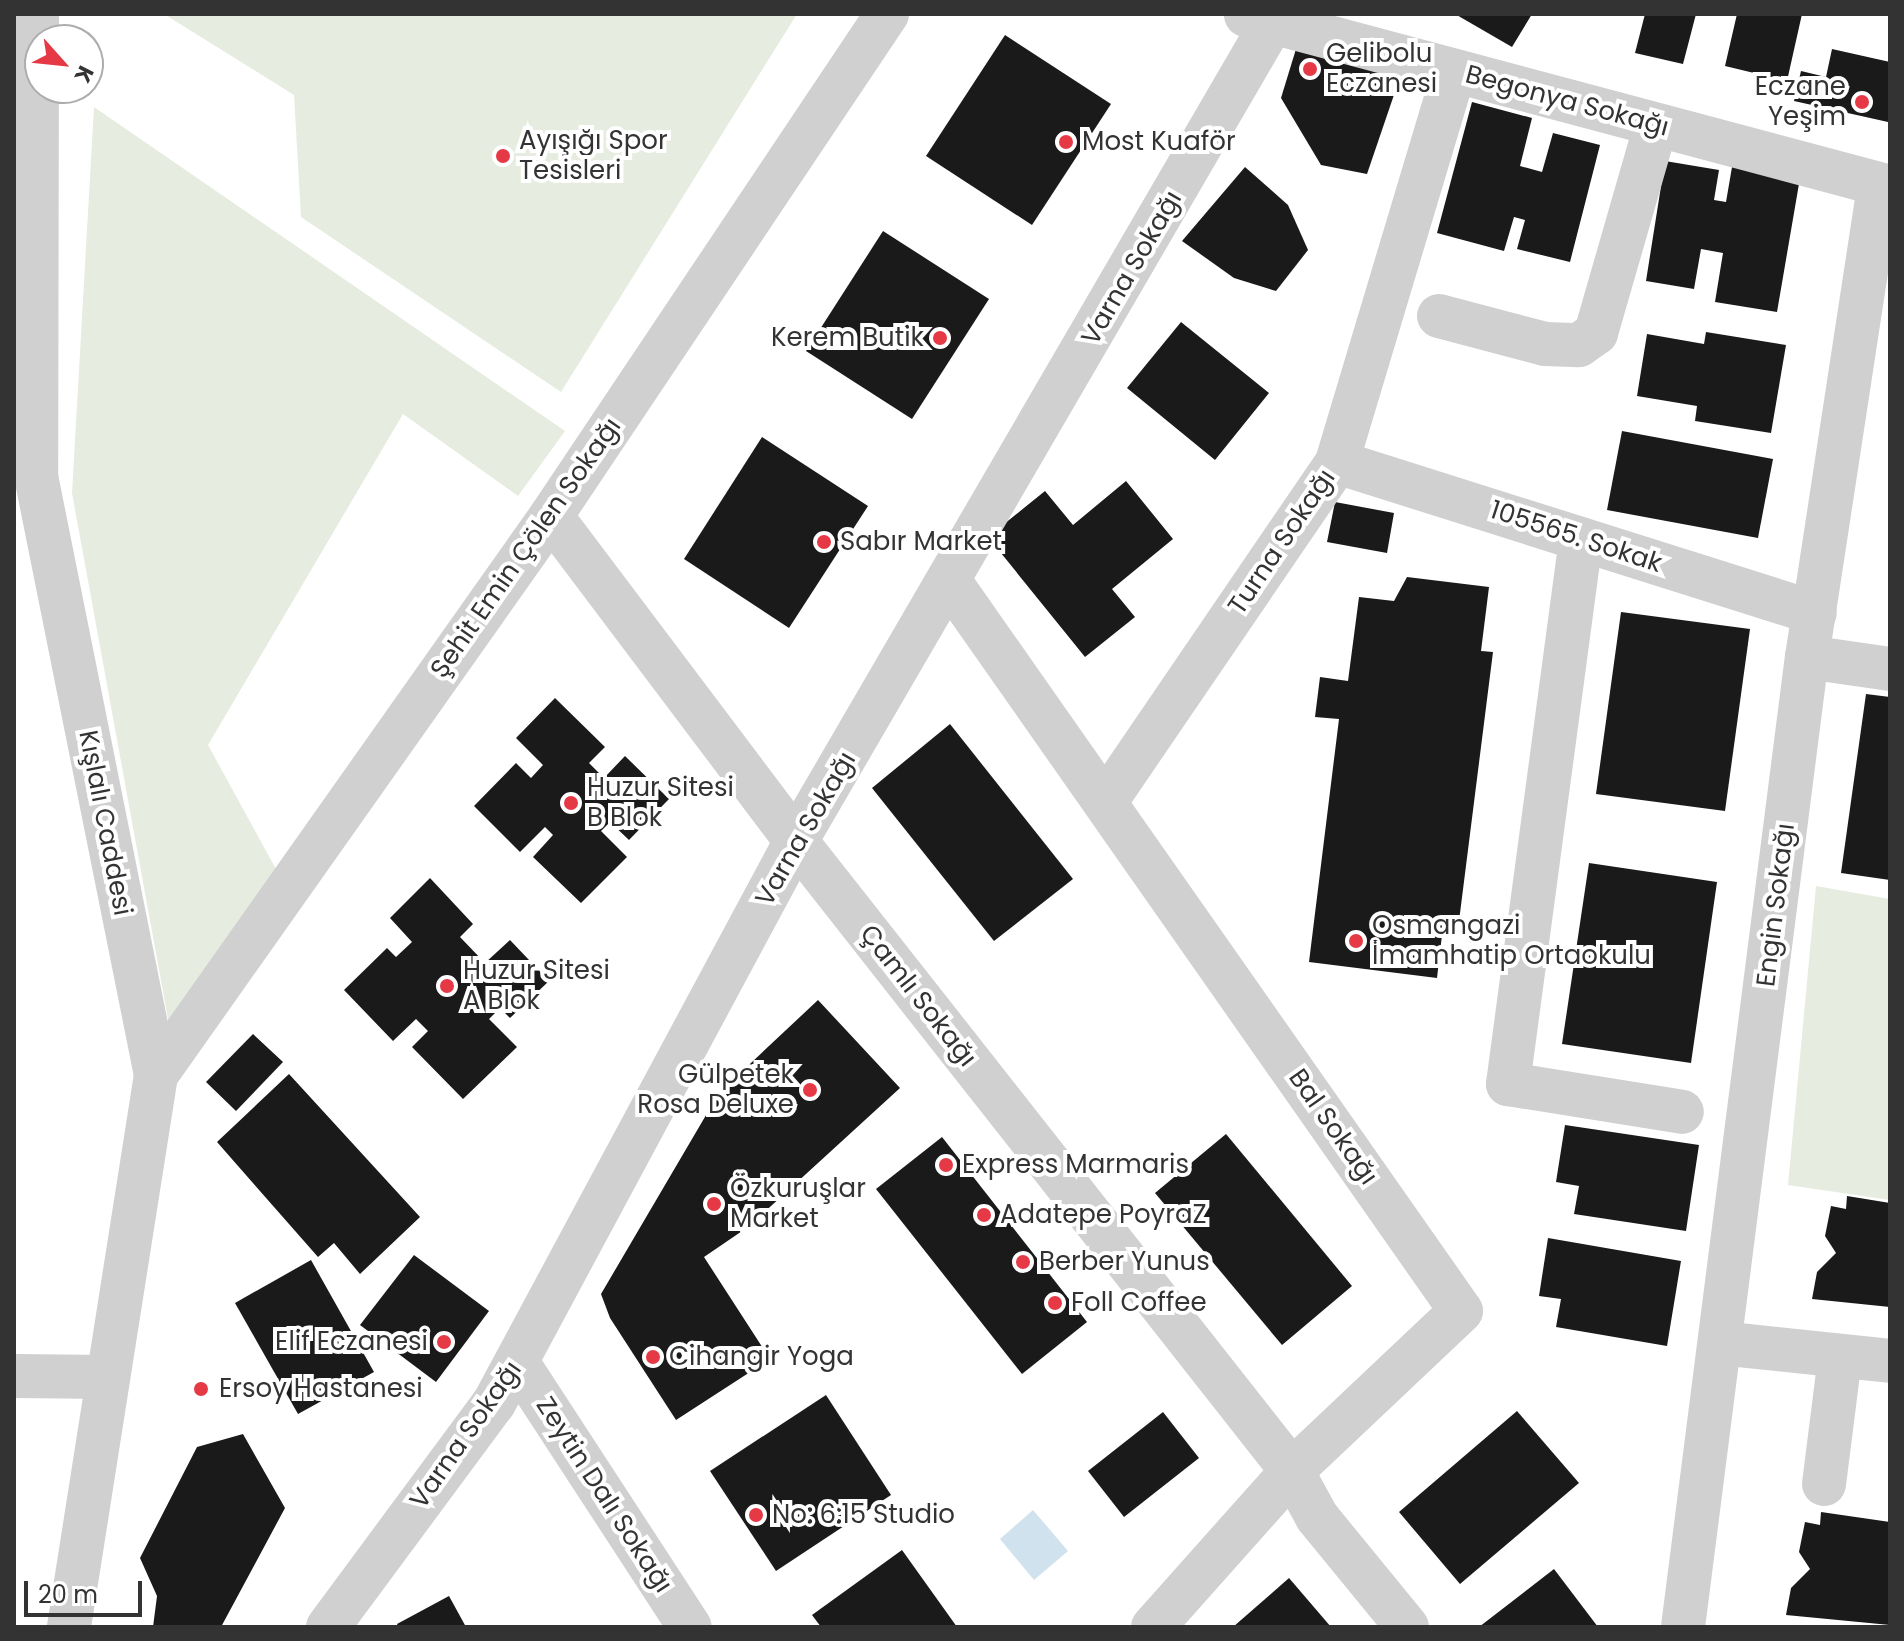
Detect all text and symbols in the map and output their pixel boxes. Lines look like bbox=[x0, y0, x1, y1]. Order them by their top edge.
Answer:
north arrow bbox=[24, 24, 104, 104]
place label: Gelibolu Eczanesi bbox=[1326, 38, 1437, 100]
street label: Begonya Sokağı bbox=[1462, 59, 1672, 143]
text: K bbox=[67, 60, 101, 88]
marker: Gelibolu Eczanesi bbox=[1301, 60, 1319, 78]
place label: Eczane Yeşim bbox=[1755, 71, 1846, 132]
marker: Eczane Yeşim bbox=[1853, 93, 1871, 111]
place label: Ayışığı Spor Tesisleri bbox=[519, 125, 668, 186]
place label: Most Kuaför bbox=[1082, 126, 1236, 158]
marker: Most Kuaför bbox=[1057, 133, 1075, 151]
marker: Ayışığı Spor Tesisleri bbox=[494, 147, 512, 165]
street label: Varna Sokağı bbox=[1075, 185, 1189, 351]
place label: Kerem Butik bbox=[771, 322, 924, 354]
marker: Kerem Butik bbox=[931, 329, 949, 347]
street label: Şehit Emin Çölen Sokağı bbox=[424, 412, 628, 684]
street label: Turna Sokağı bbox=[1222, 463, 1342, 621]
street label: 105565. Sokak bbox=[1486, 495, 1666, 579]
place label: Sabır Market bbox=[840, 526, 1002, 558]
marker: Sabır Market bbox=[815, 533, 833, 551]
street label: Kışlalı Caddesi bbox=[72, 728, 138, 918]
street label: Varna Sokağı bbox=[749, 746, 863, 912]
place label: Huzur Sitesi B Blok bbox=[587, 772, 734, 834]
marker: Huzur Sitesi B Blok bbox=[562, 794, 580, 812]
street label: Engin Sokağı bbox=[1751, 822, 1801, 988]
place label: Osmangazi İmamhatip Ortaokulu bbox=[1372, 910, 1651, 972]
street label: Çamlı Sokağı bbox=[853, 919, 983, 1073]
marker: Osmangazi İmamhatip Ortaokulu bbox=[1347, 932, 1365, 950]
place label: Huzur Sitesi A Blok bbox=[463, 955, 610, 1016]
marker: Huzur Sitesi A Blok bbox=[438, 977, 456, 995]
place label: Gülpetek Rosa Deluxe bbox=[637, 1059, 794, 1120]
street label: Bal Sokağı bbox=[1282, 1063, 1384, 1191]
marker: Gülpetek Rosa Deluxe bbox=[801, 1081, 819, 1099]
place label: Express Marmaris bbox=[962, 1149, 1189, 1181]
marker: Express Marmaris bbox=[937, 1156, 955, 1174]
place label: Özkuruşlar Market bbox=[730, 1173, 866, 1234]
marker: Özkuruşlar Market bbox=[705, 1195, 723, 1213]
place label: Adatepe PoyraZ bbox=[1000, 1199, 1207, 1231]
marker: Adatepe PoyraZ bbox=[975, 1206, 993, 1224]
place label: Berber Yunus bbox=[1039, 1246, 1210, 1278]
marker: Berber Yunus bbox=[1014, 1253, 1032, 1271]
place label: Foll Coffee bbox=[1071, 1287, 1207, 1319]
marker: Foll Coffee bbox=[1046, 1294, 1064, 1312]
place label: Elif Eczanesi bbox=[275, 1326, 428, 1358]
marker: Elif Eczanesi bbox=[435, 1333, 453, 1351]
place label: Cihangir Yoga bbox=[669, 1341, 854, 1373]
marker: Cihangir Yoga bbox=[644, 1348, 662, 1366]
street label: Varna Sokağı bbox=[404, 1355, 528, 1515]
place label: Ersoy Hastanesi bbox=[219, 1373, 423, 1405]
marker: Ersoy Hastanesi bbox=[190, 1378, 212, 1400]
street label: Zeytin Dalı Sokağı bbox=[529, 1391, 679, 1599]
place label: No: 6:15 Studio bbox=[772, 1499, 955, 1531]
marker: No: 6:15 Studio bbox=[747, 1506, 765, 1524]
scale bar bbox=[28, 1565, 146, 1615]
text: 20 m bbox=[38, 1578, 98, 1611]

